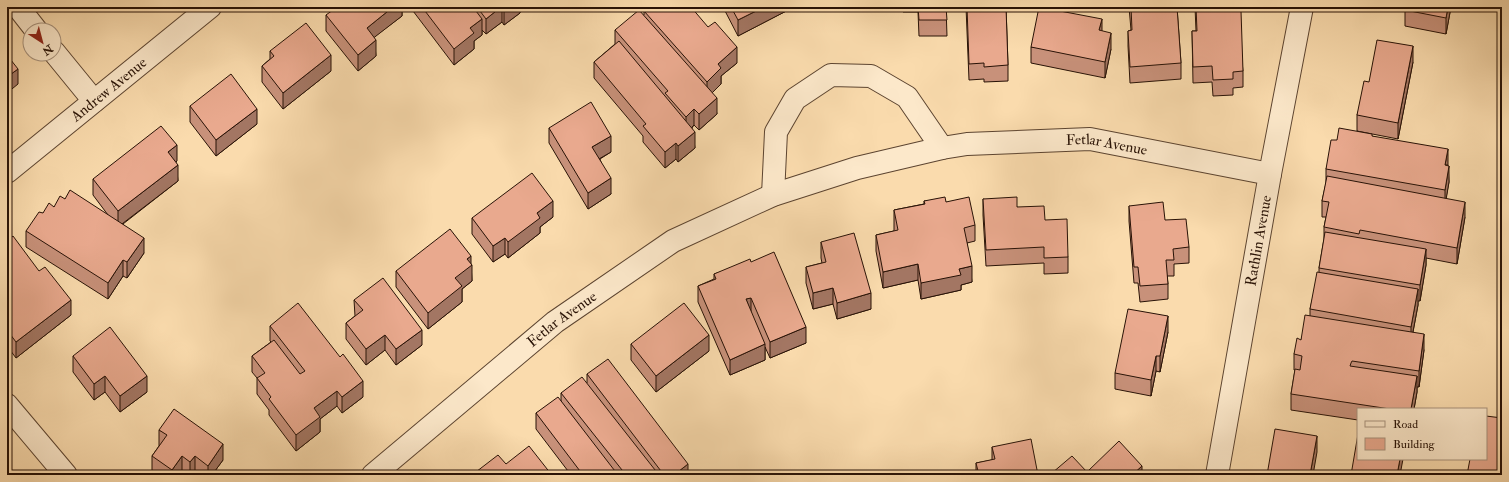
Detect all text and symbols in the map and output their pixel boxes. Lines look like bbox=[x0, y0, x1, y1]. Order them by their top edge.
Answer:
north arrow bbox=[22, 22, 62, 62]
text: N bbox=[39, 41, 56, 59]
street label: Andrew Avenue bbox=[66, 53, 151, 127]
street label: Fetlar Avenue bbox=[1065, 130, 1149, 160]
street label: Rathlin Avenue bbox=[1241, 194, 1276, 288]
street label: Fetlar Avenue bbox=[523, 287, 601, 352]
legend bbox=[1357, 408, 1487, 460]
text: Road bbox=[1393, 417, 1418, 432]
text: Building bbox=[1393, 437, 1436, 452]

